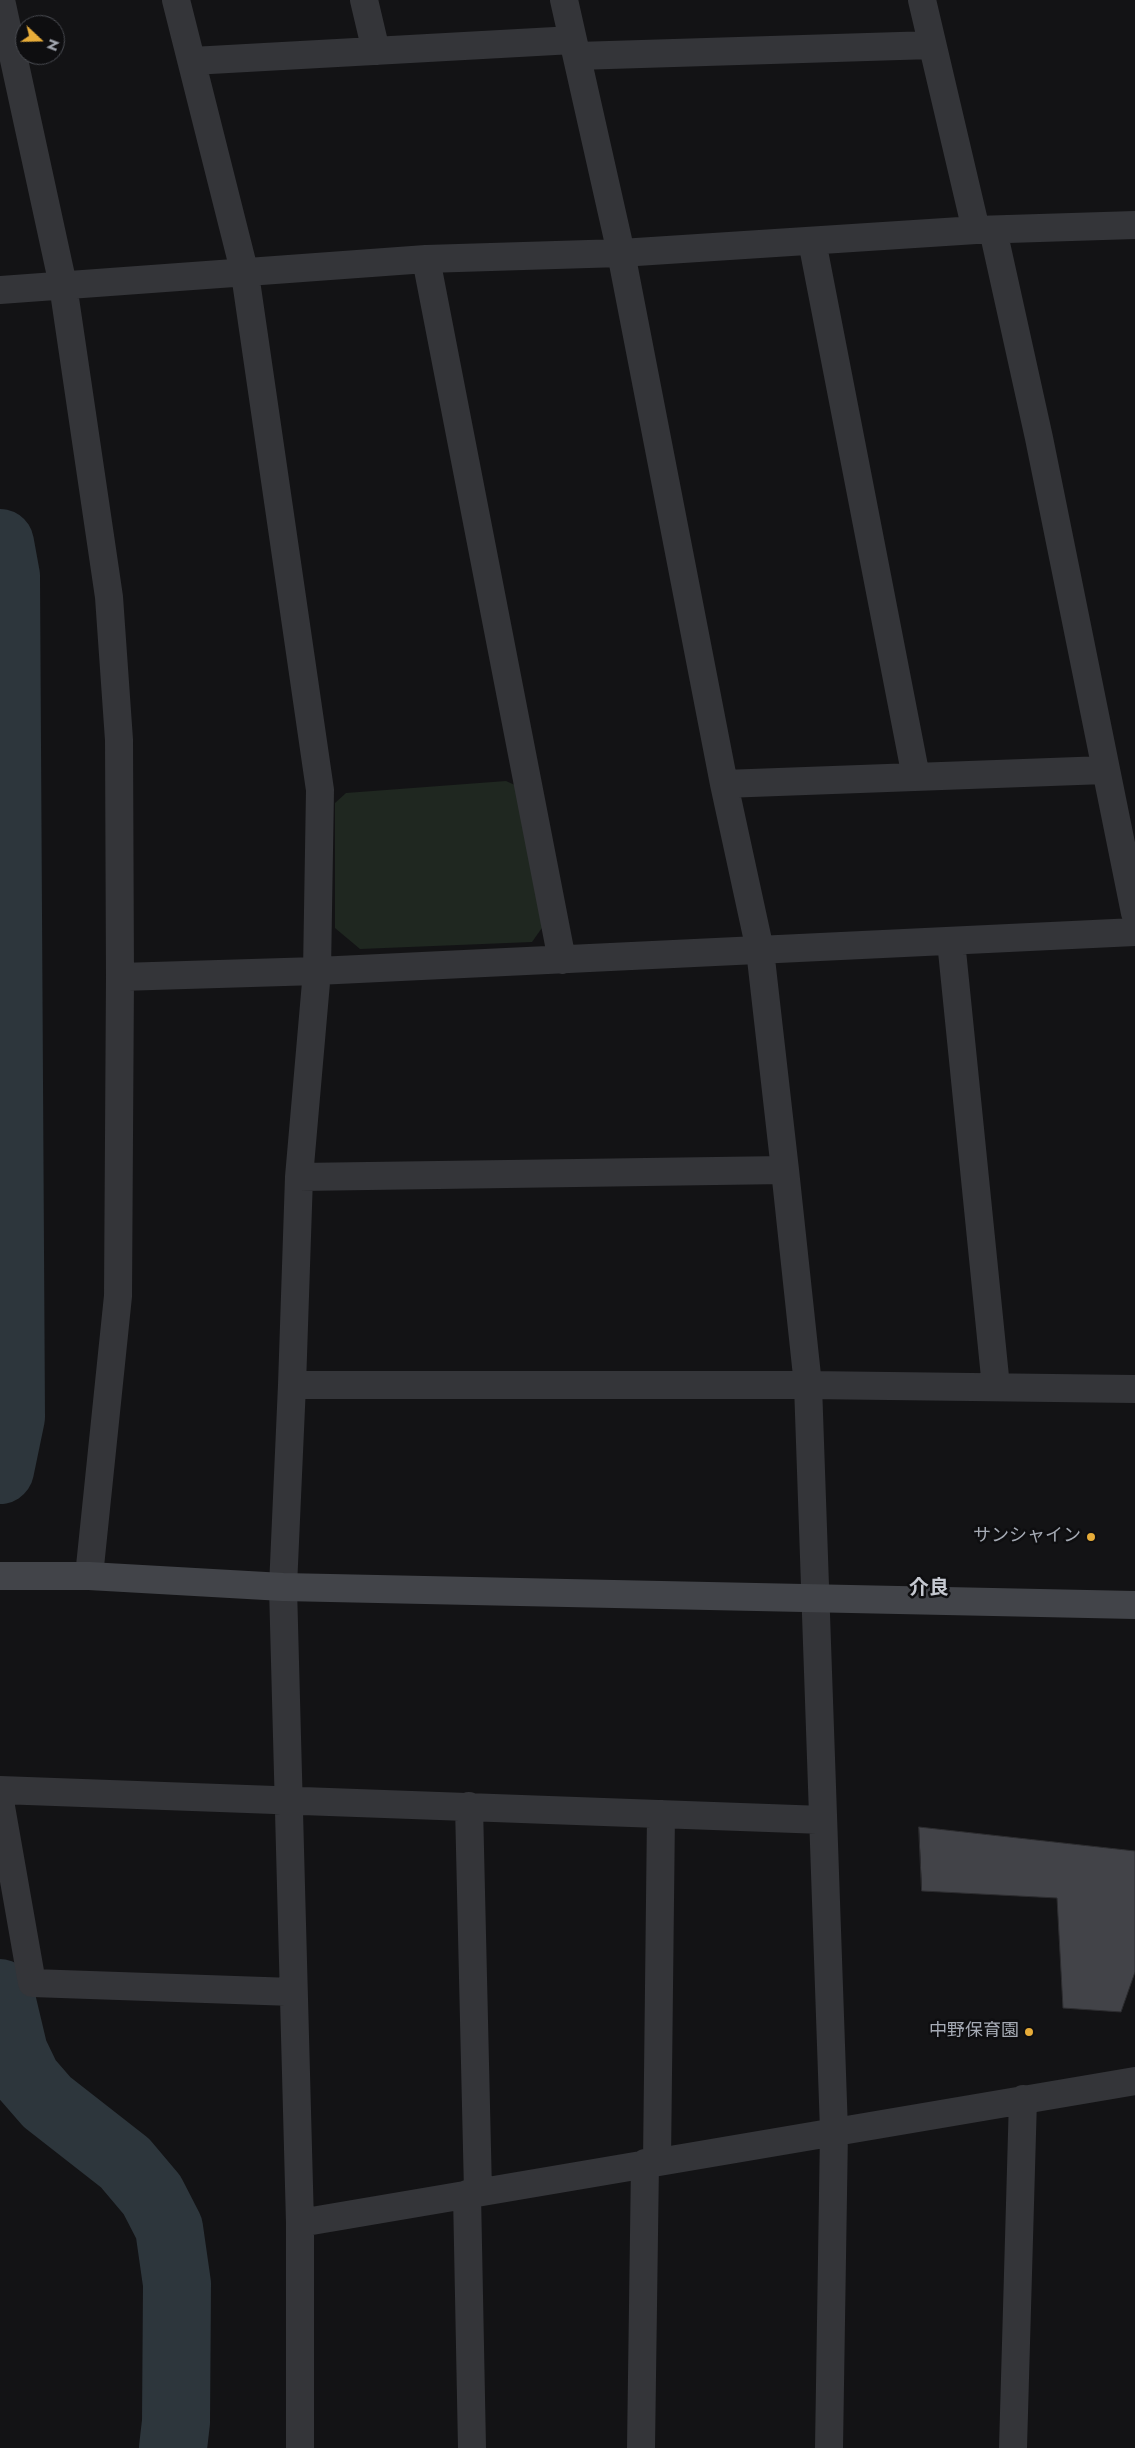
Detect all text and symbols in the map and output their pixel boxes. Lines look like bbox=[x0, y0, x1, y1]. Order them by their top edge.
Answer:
north arrow bbox=[15, 15, 65, 65]
text: N bbox=[42, 36, 64, 54]
place label: サンシャイン bbox=[973, 1526, 1081, 1548]
marker: サンシャイン bbox=[1085, 1531, 1097, 1543]
district label: 介良 bbox=[909, 1577, 949, 1601]
place label: 中野保育園 bbox=[929, 2021, 1019, 2043]
marker: 中野保育園 bbox=[1023, 2026, 1035, 2038]

